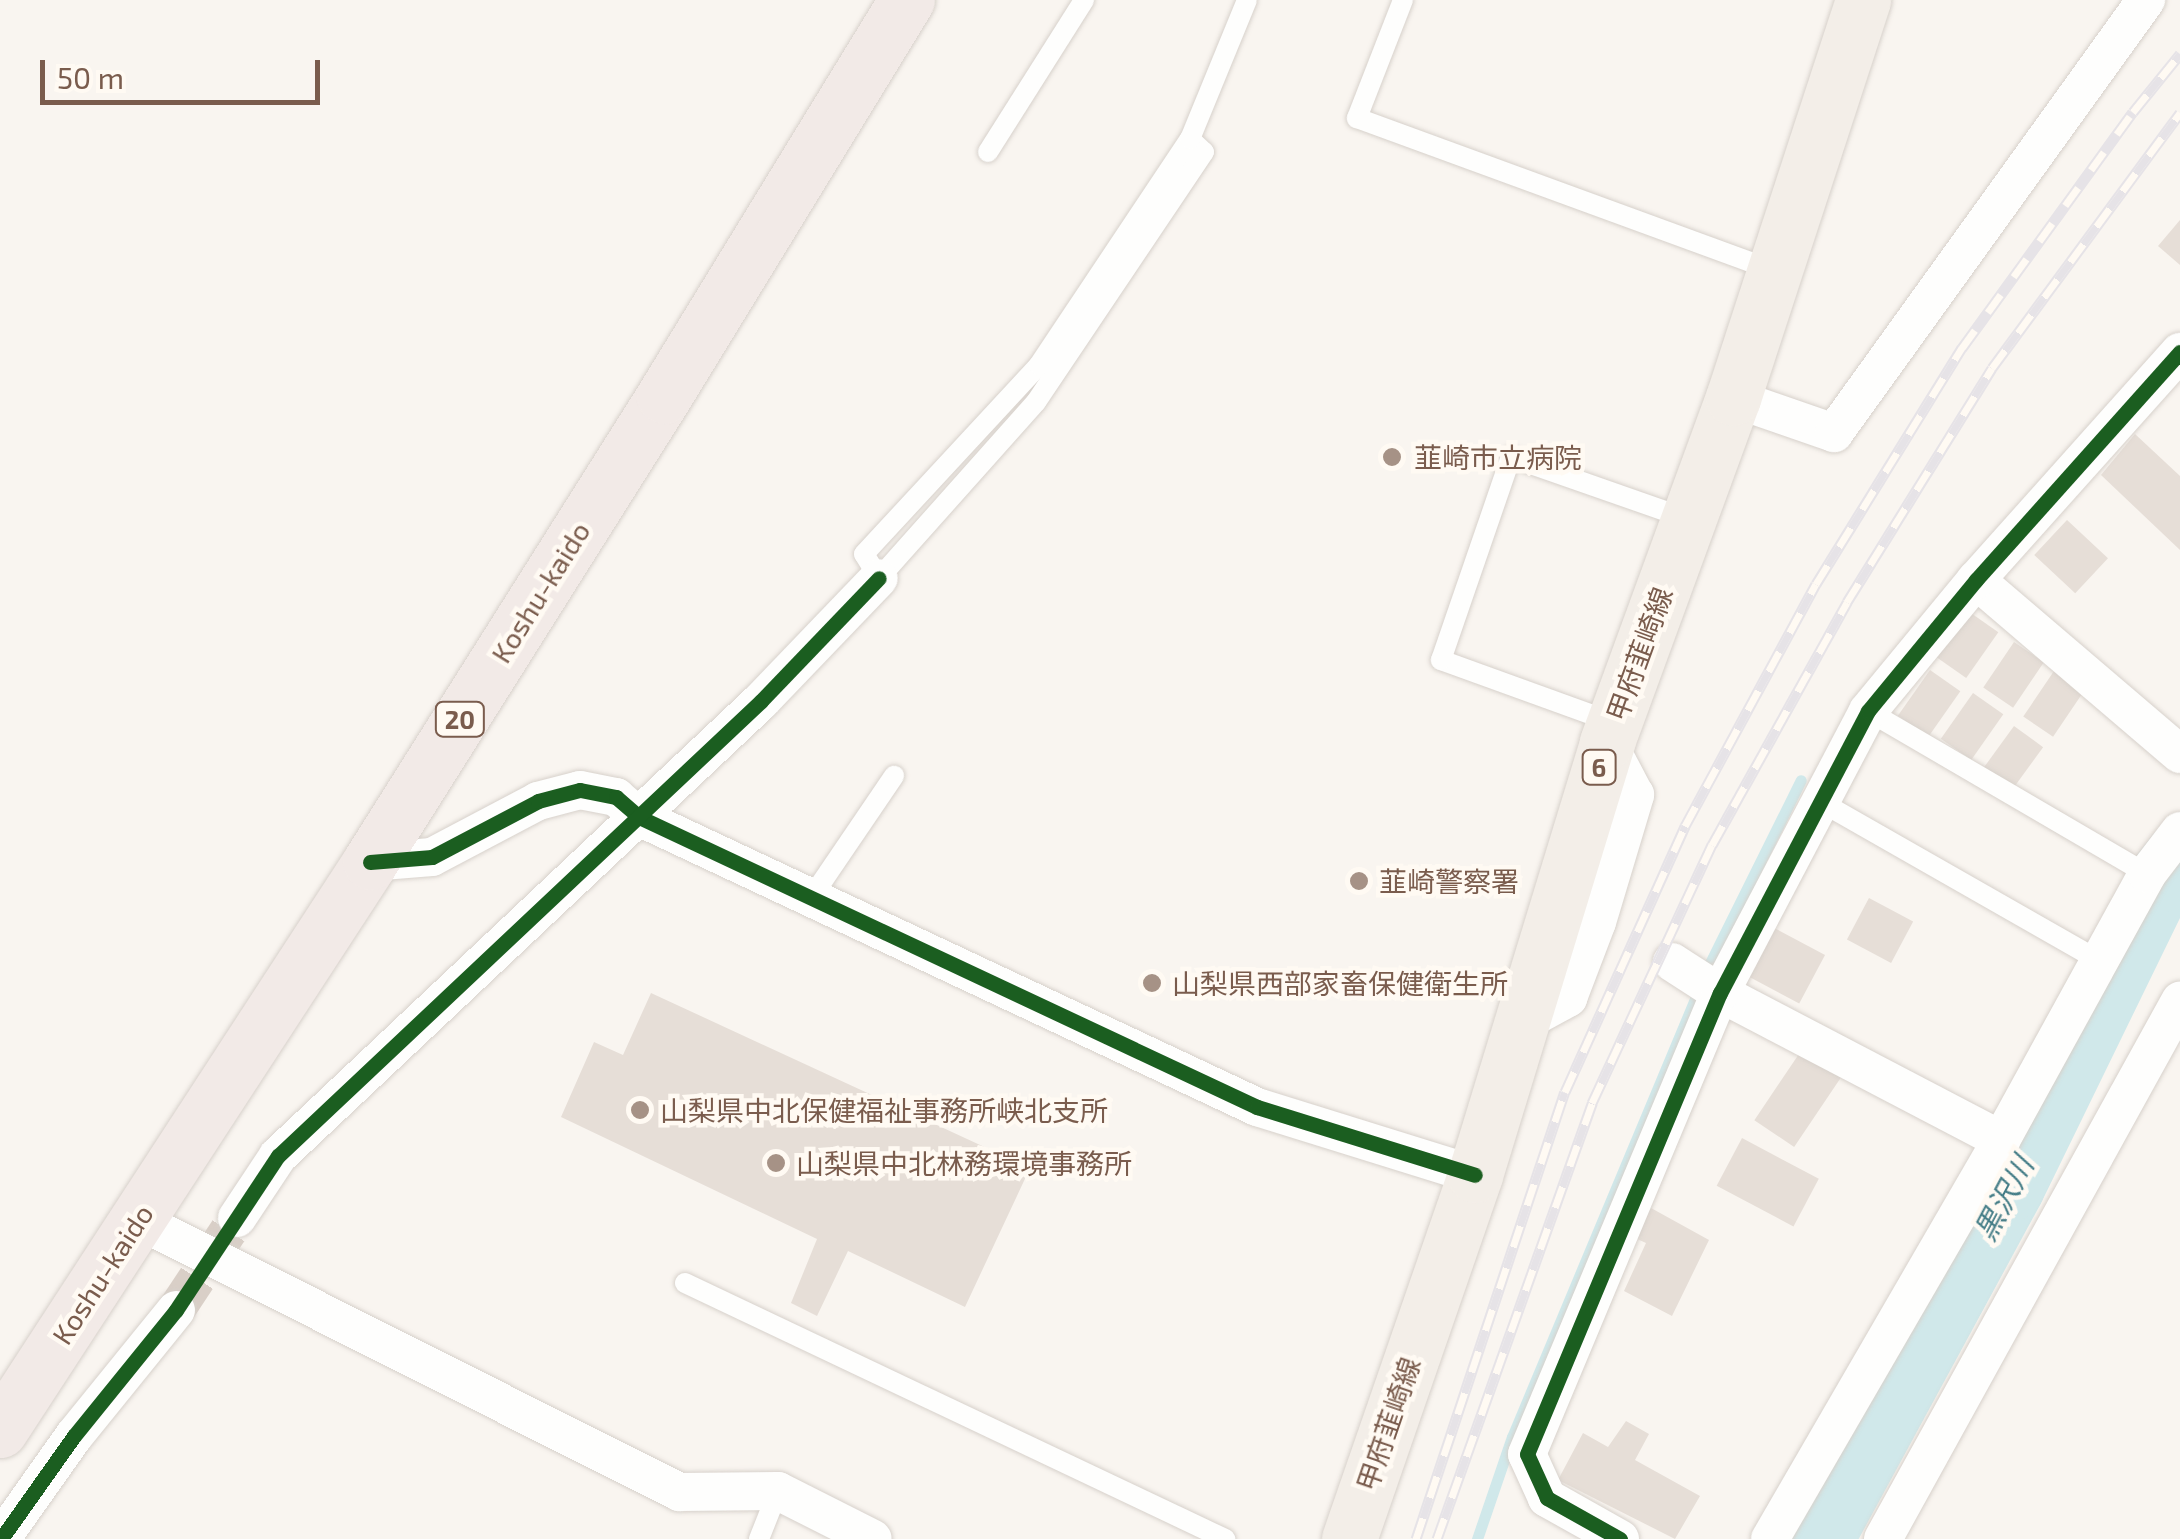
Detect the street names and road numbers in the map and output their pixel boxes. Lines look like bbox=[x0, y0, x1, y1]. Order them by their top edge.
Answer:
street label: Koshu-kaido bbox=[483, 515, 597, 669]
street label: 甲府韮崎線 bbox=[1599, 582, 1679, 726]
road number: 20 bbox=[432, 699, 488, 739]
road number: 6 bbox=[1582, 747, 1616, 787]
street label: Koshu-kaido bbox=[44, 1198, 160, 1350]
street label: 甲府韮崎線 bbox=[1349, 1352, 1427, 1496]

